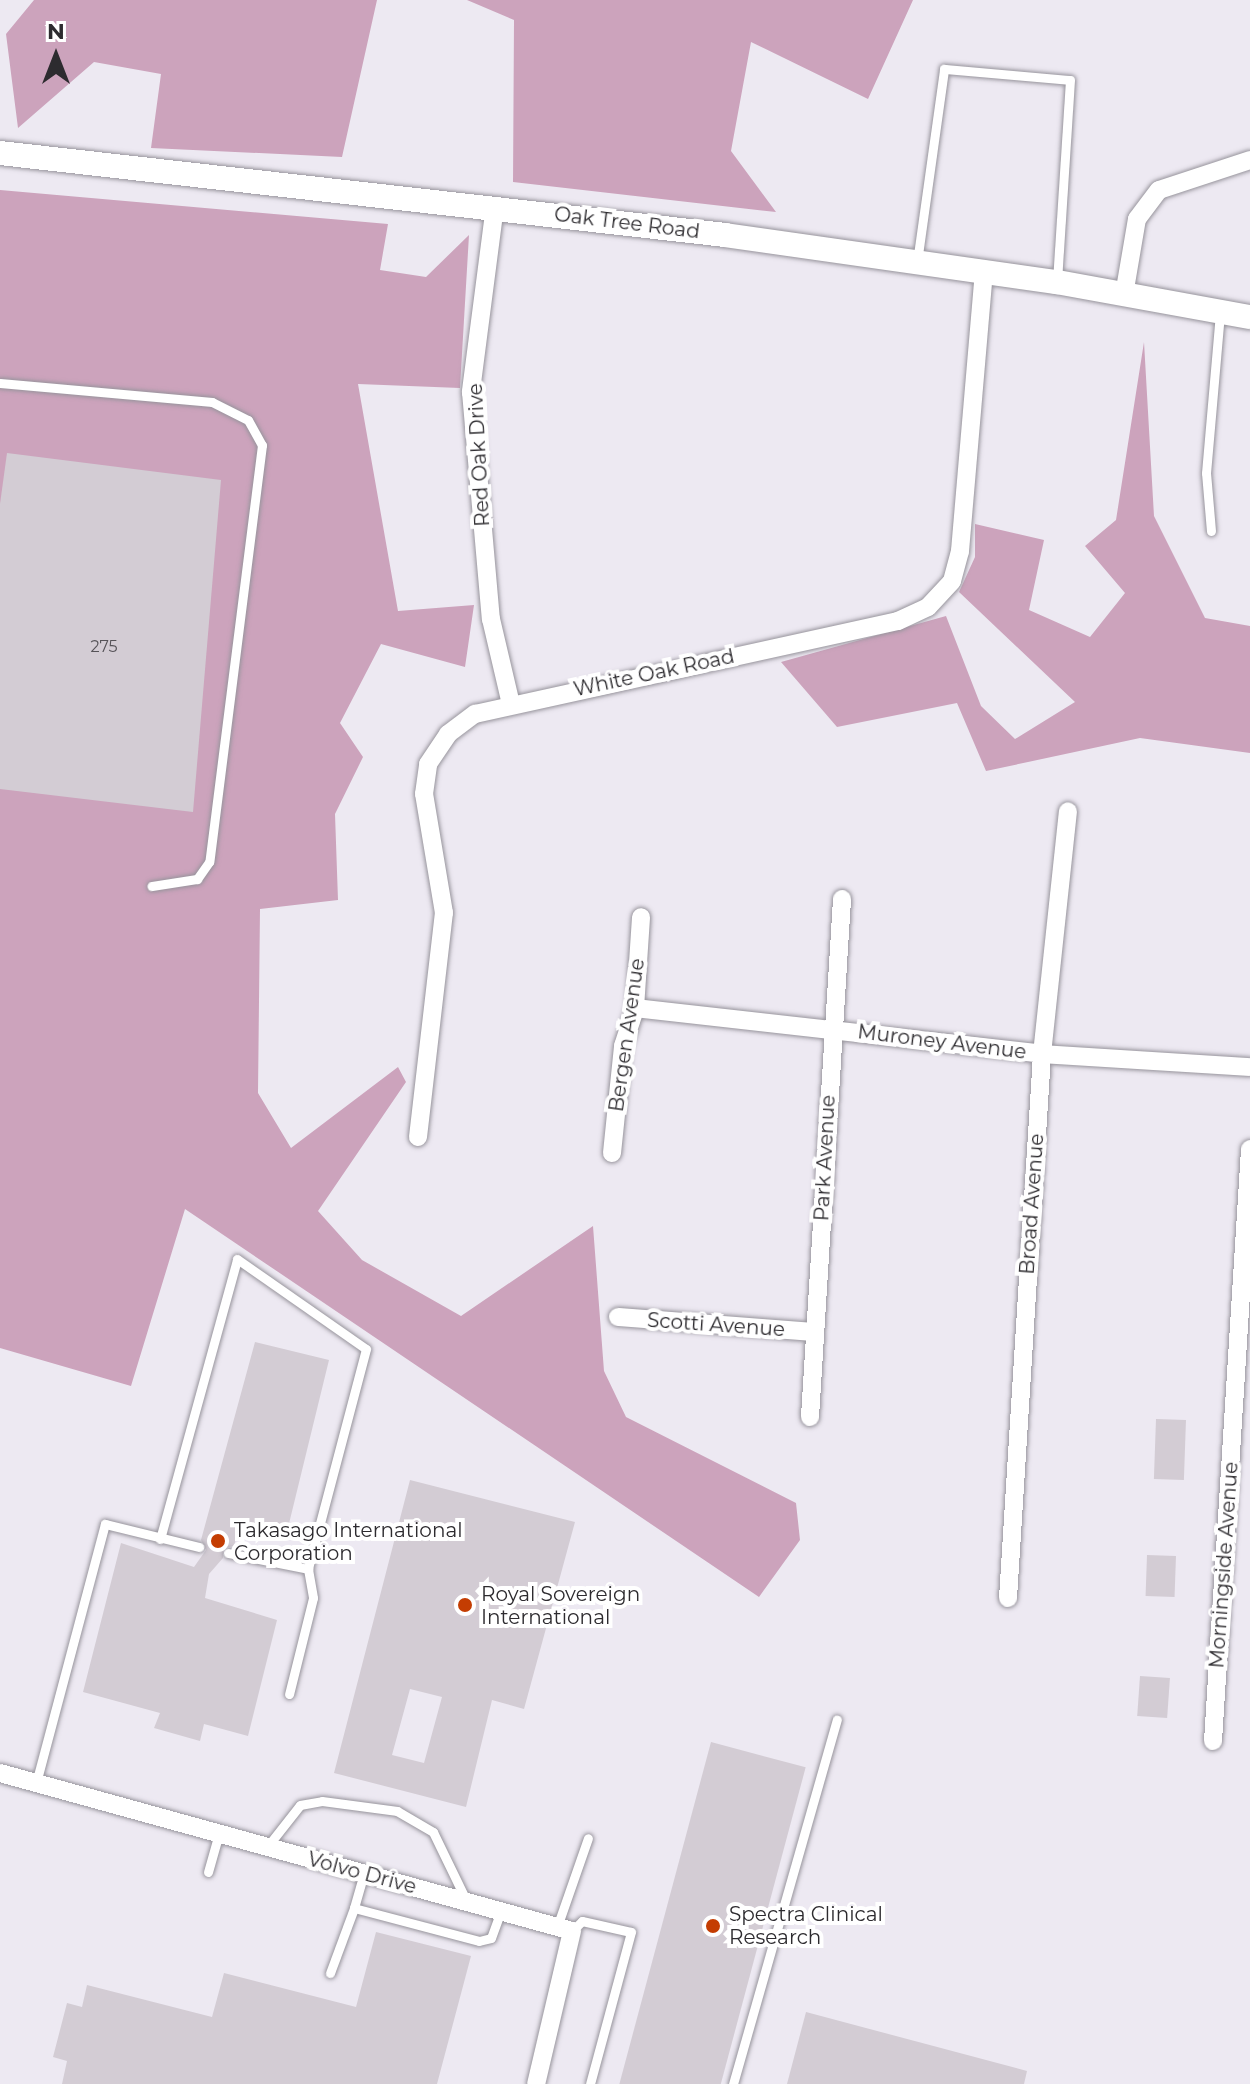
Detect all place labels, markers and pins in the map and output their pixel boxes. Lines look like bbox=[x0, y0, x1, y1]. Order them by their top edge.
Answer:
place label: Takasago International Corporation bbox=[234, 1518, 463, 1565]
marker: Takasago International Corporation bbox=[209, 1532, 227, 1550]
place label: Royal Sovereign International bbox=[481, 1582, 640, 1629]
marker: Royal Sovereign International bbox=[456, 1596, 474, 1614]
place label: Spectra Clinical Research bbox=[729, 1902, 883, 1949]
marker: Spectra Clinical Research bbox=[704, 1917, 722, 1935]

